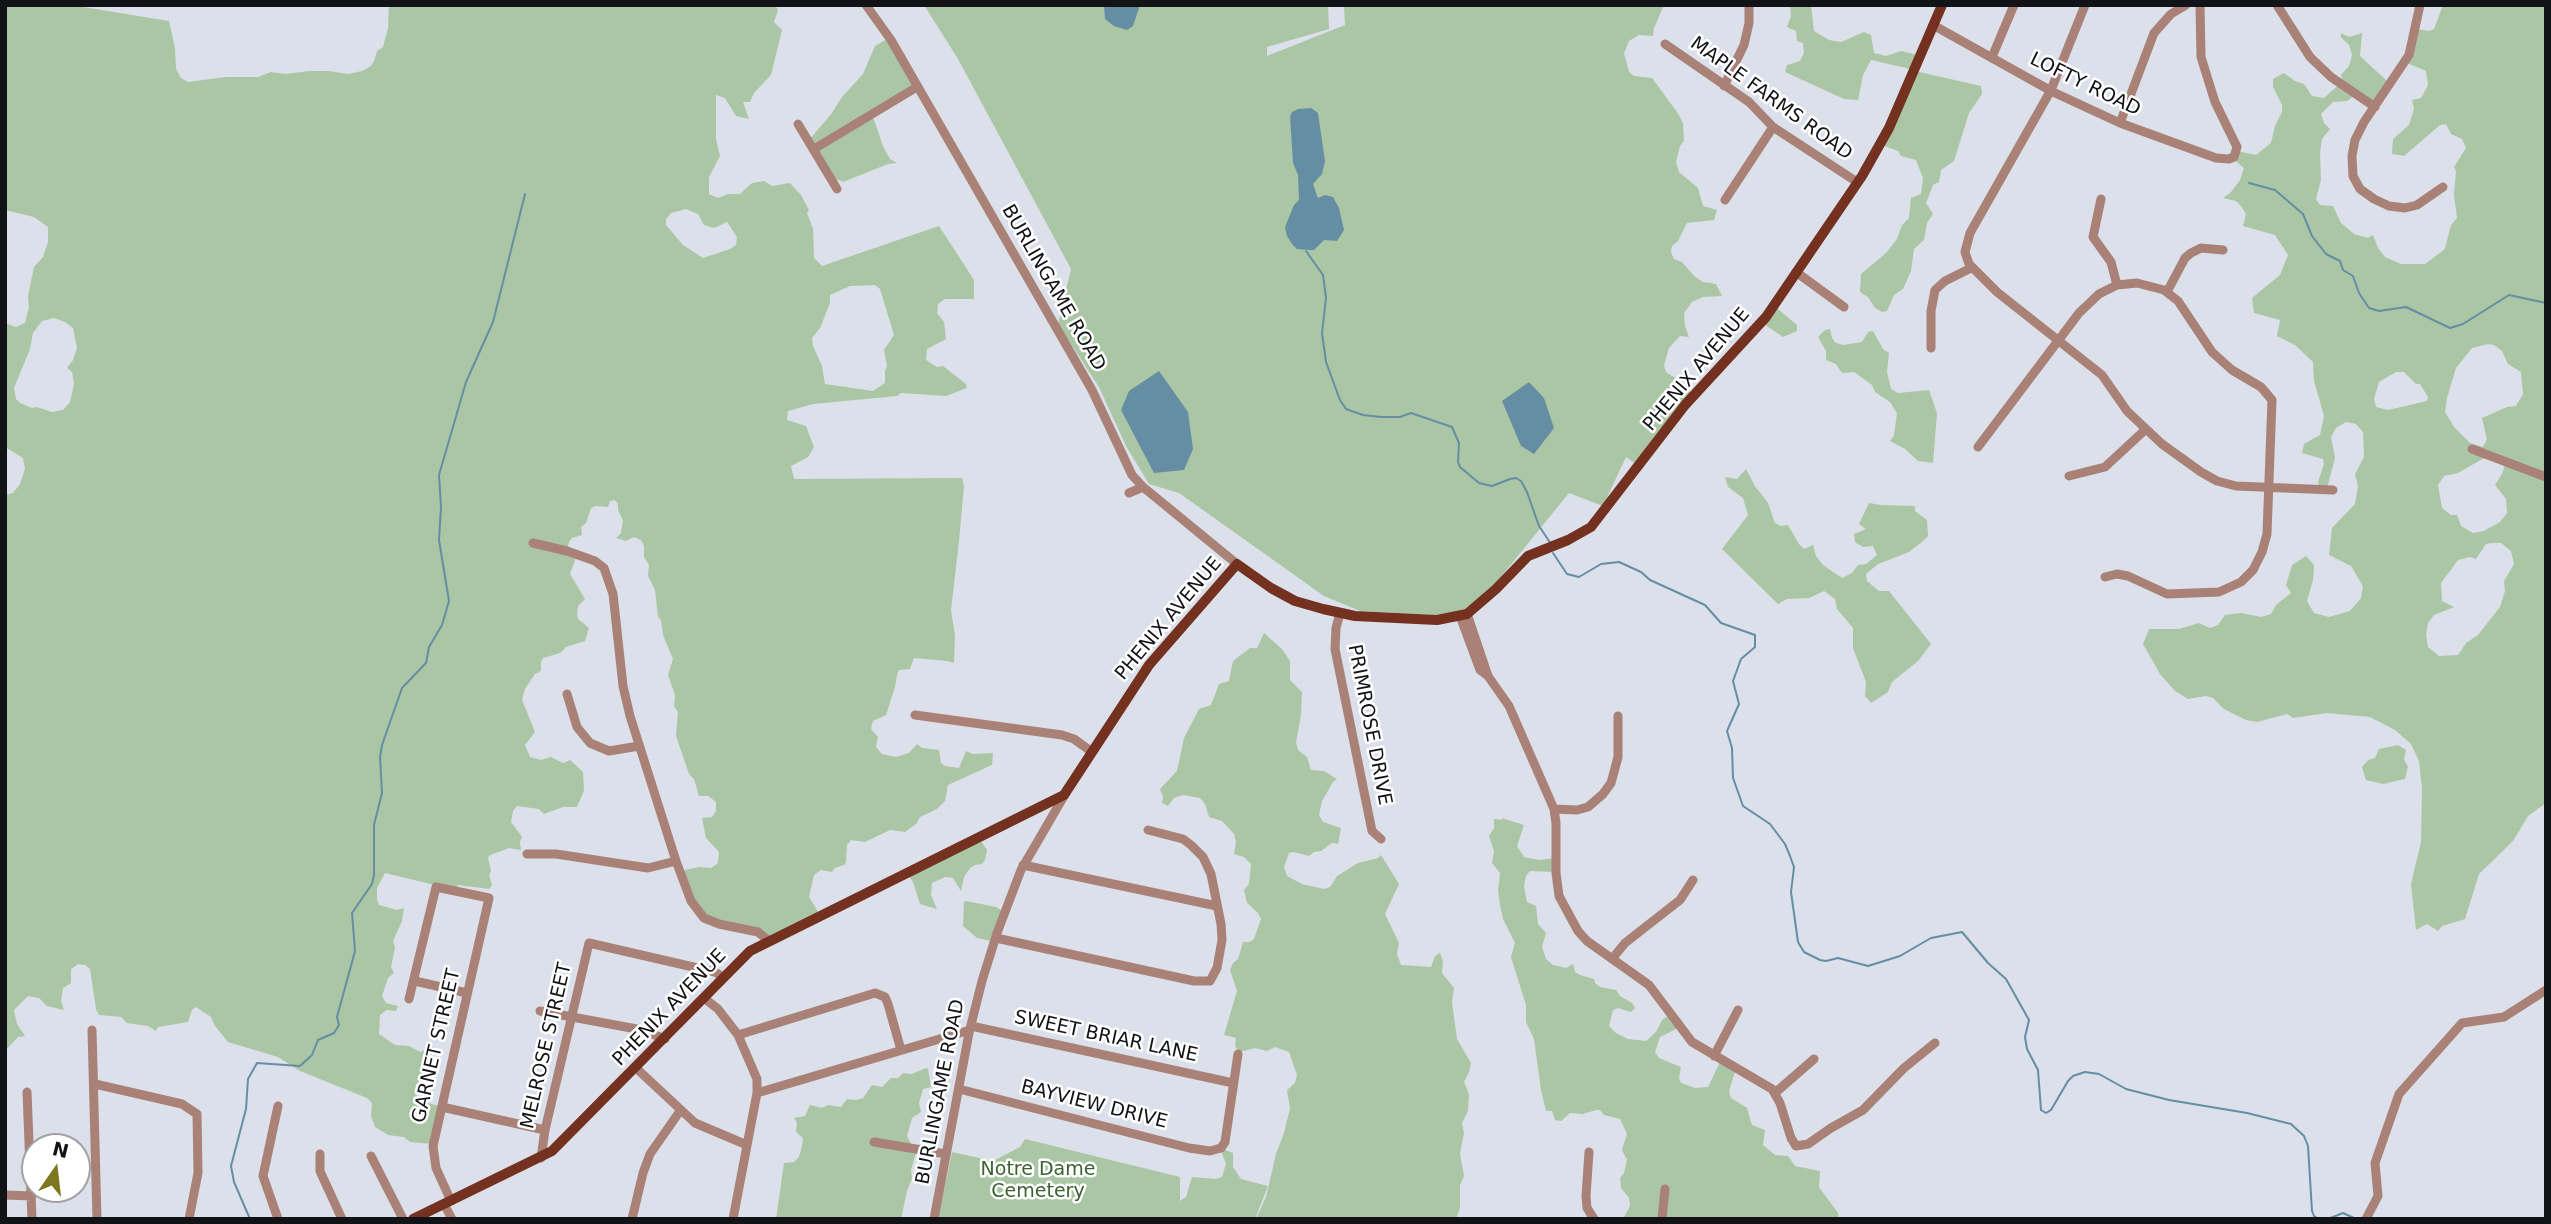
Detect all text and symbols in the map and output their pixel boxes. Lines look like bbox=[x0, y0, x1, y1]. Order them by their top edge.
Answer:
street label: MAPLE FARMS ROAD bbox=[1685, 33, 1857, 165]
street label: LOFTY ROAD bbox=[2026, 48, 2144, 122]
street label: BURLINGAME ROAD bbox=[996, 201, 1110, 375]
street label: PHENIX AVENUE bbox=[1639, 304, 1755, 436]
street label: PHENIX AVENUE bbox=[1111, 553, 1227, 685]
street label: PRIMROSE DRIVE bbox=[1342, 643, 1396, 807]
street label: PHENIX AVENUE bbox=[608, 945, 732, 1071]
street label: MELROSE STREET bbox=[517, 961, 577, 1131]
street label: GARNET STREET bbox=[408, 967, 466, 1125]
street label: BURLINGAME ROAD bbox=[912, 997, 970, 1187]
street label: SWEET BRIAR LANE bbox=[1012, 1006, 1200, 1068]
street label: BAYVIEW DRIVE bbox=[1018, 1076, 1170, 1134]
north arrow bbox=[21, 1133, 91, 1203]
text: N bbox=[50, 1137, 71, 1162]
park label: Notre Dame Cemetery bbox=[981, 1159, 1095, 1203]

